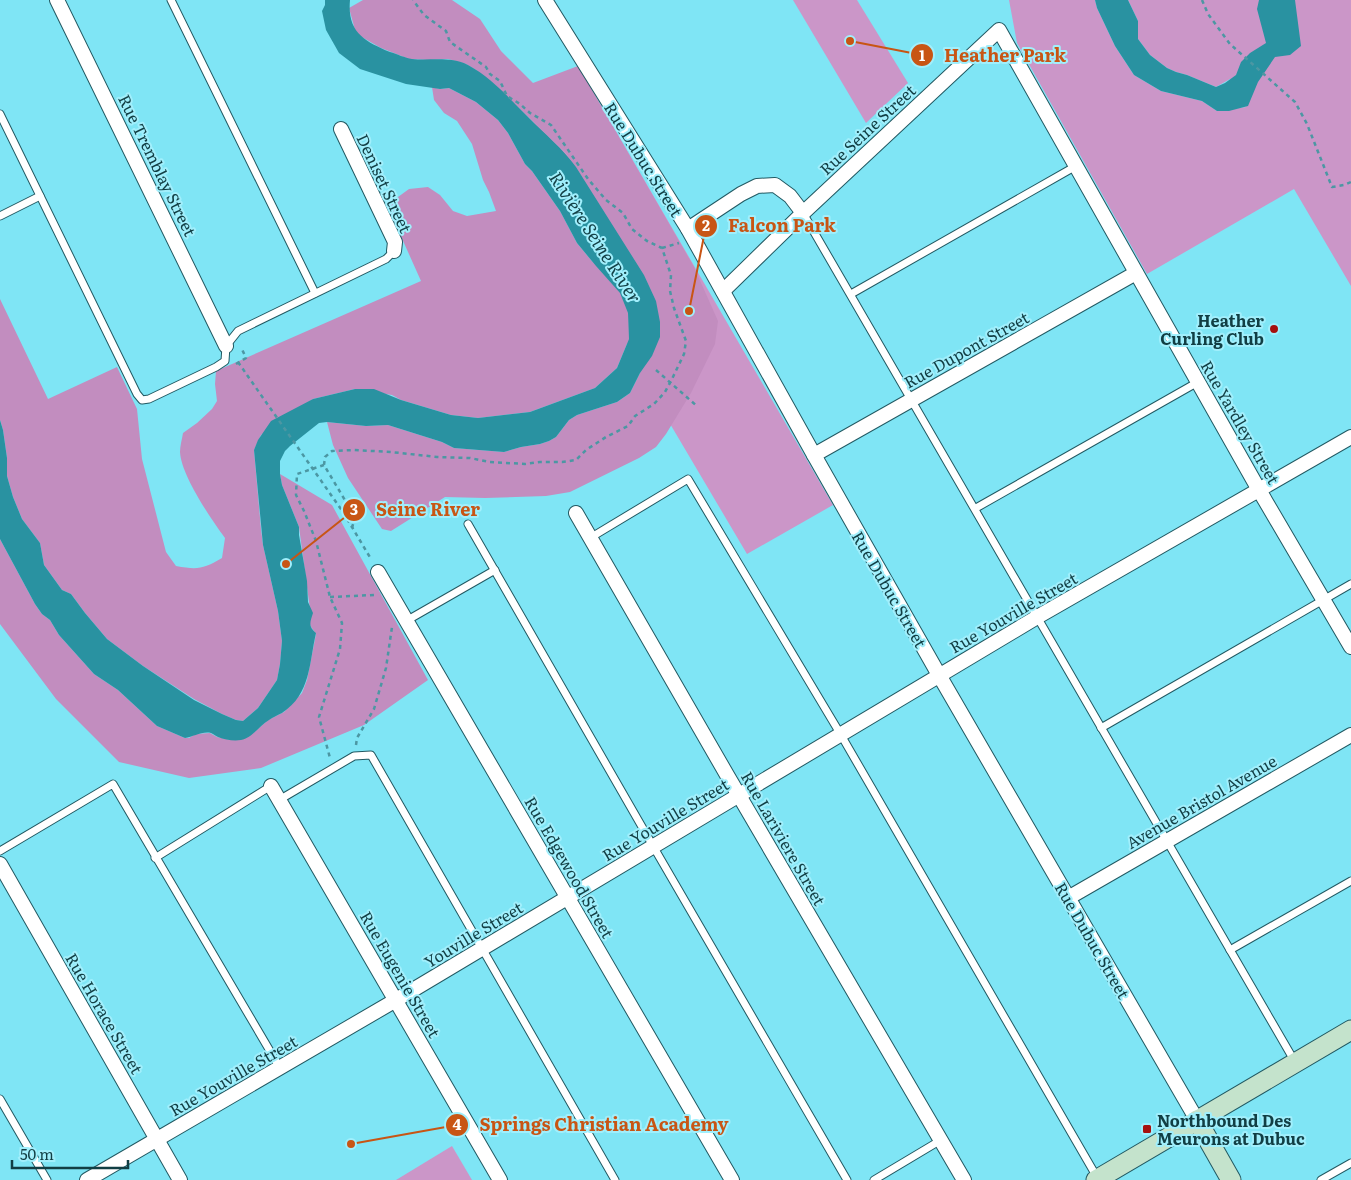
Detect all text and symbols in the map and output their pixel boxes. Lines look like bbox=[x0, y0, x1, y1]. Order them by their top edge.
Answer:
callout: Heather Park bbox=[909, 39, 1077, 72]
text: Heather Park bbox=[944, 41, 1067, 68]
text: 1 bbox=[919, 43, 925, 66]
street label: Rue Seine Street bbox=[814, 78, 921, 180]
street label: Rue Tremblay Street bbox=[113, 90, 203, 241]
street label: Rue Dubuc Street bbox=[599, 97, 689, 221]
street label: Deniset Street bbox=[352, 129, 419, 237]
water label: Rivière Seine River bbox=[543, 166, 649, 308]
callout: Falcon Park bbox=[693, 209, 846, 242]
text: Falcon Park bbox=[728, 211, 837, 238]
text: 2 bbox=[702, 213, 710, 236]
street label: Rue Dupont Street bbox=[899, 304, 1033, 393]
place label: Heather Curling Club bbox=[1160, 308, 1264, 350]
marker: Heather Curling Club bbox=[1268, 323, 1280, 335]
street label: Rue Yardley Street bbox=[1196, 356, 1287, 489]
callout: Seine River bbox=[341, 493, 490, 526]
text: Seine River bbox=[376, 495, 480, 522]
text: 3 bbox=[350, 497, 358, 520]
street label: Rue Dubuc Street bbox=[847, 526, 933, 652]
street label: Rue Youville Street bbox=[945, 565, 1082, 658]
street label: Avenue Bristol Avenue bbox=[1121, 748, 1281, 854]
street label: Rue Lariviere Street bbox=[736, 767, 832, 910]
street label: Rue Youville Street bbox=[597, 771, 733, 866]
street label: Rue Edgewood Street bbox=[520, 792, 621, 943]
street label: Rue Dubuc Street bbox=[1050, 877, 1136, 1003]
street label: Youville Street bbox=[419, 895, 527, 973]
street label: Rue Eugenie Street bbox=[355, 906, 447, 1042]
street label: Rue Horace Street bbox=[61, 948, 150, 1078]
street label: Rue Youville Street bbox=[165, 1028, 302, 1121]
place label: Northbound Des Meurons at Dubuc bbox=[1157, 1108, 1305, 1150]
callout: Springs Christian Academy bbox=[445, 1109, 739, 1142]
text: Springs Christian Academy bbox=[479, 1110, 729, 1137]
text: 4 bbox=[452, 1112, 462, 1135]
marker: Northbound Des Meurons at Dubuc bbox=[1141, 1123, 1153, 1135]
scale bar bbox=[12, 1138, 129, 1170]
text: 50 m bbox=[20, 1142, 54, 1165]

